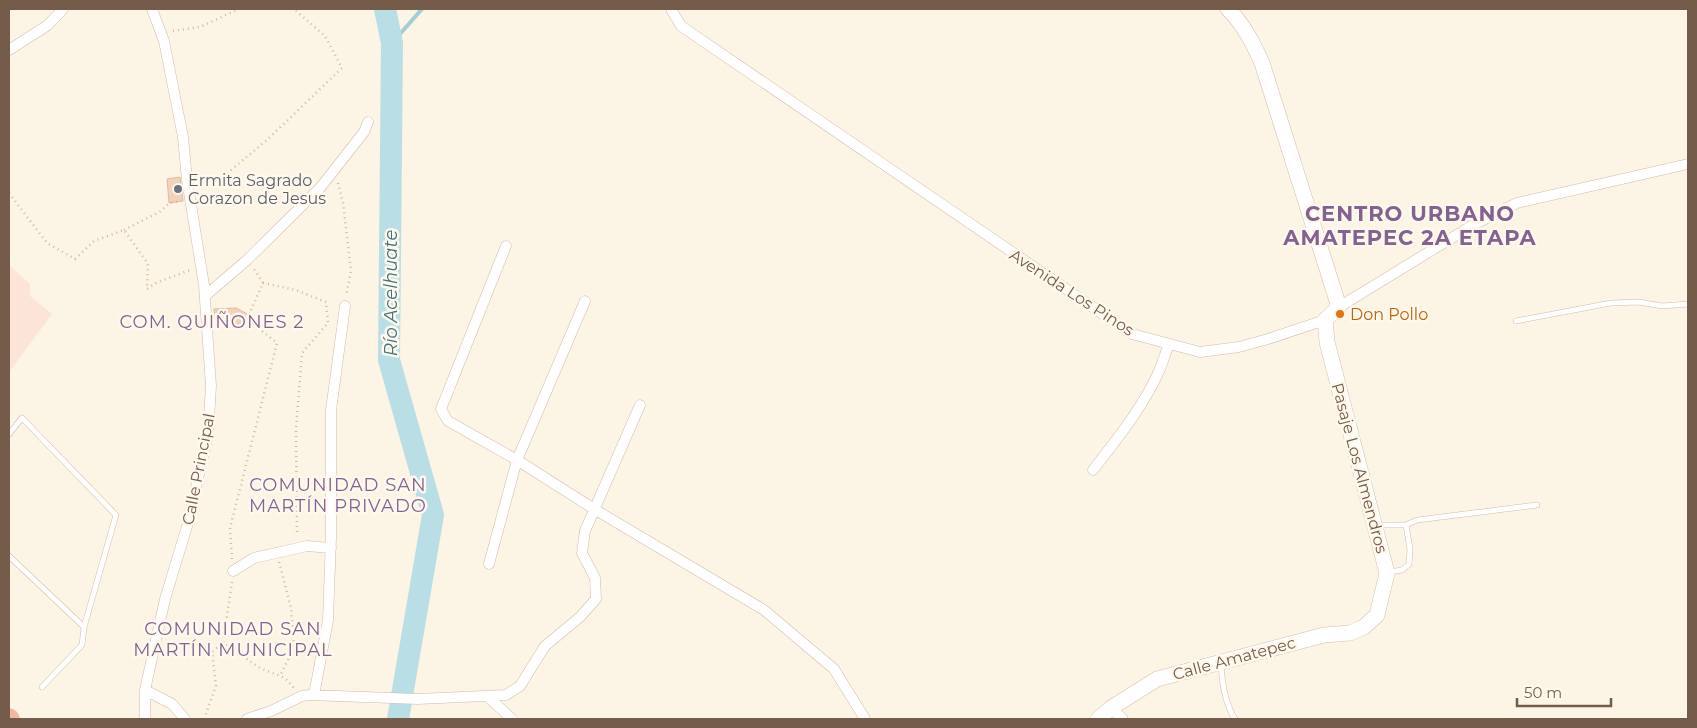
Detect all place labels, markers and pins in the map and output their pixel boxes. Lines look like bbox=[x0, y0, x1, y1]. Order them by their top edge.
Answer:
place label: Ermita Sagrado Corazon de Jesus bbox=[188, 171, 326, 208]
marker: Ermita Sagrado Corazon de Jesus bbox=[172, 183, 184, 195]
place label: Don Pollo bbox=[1350, 305, 1428, 324]
marker: Don Pollo bbox=[1334, 308, 1346, 320]

